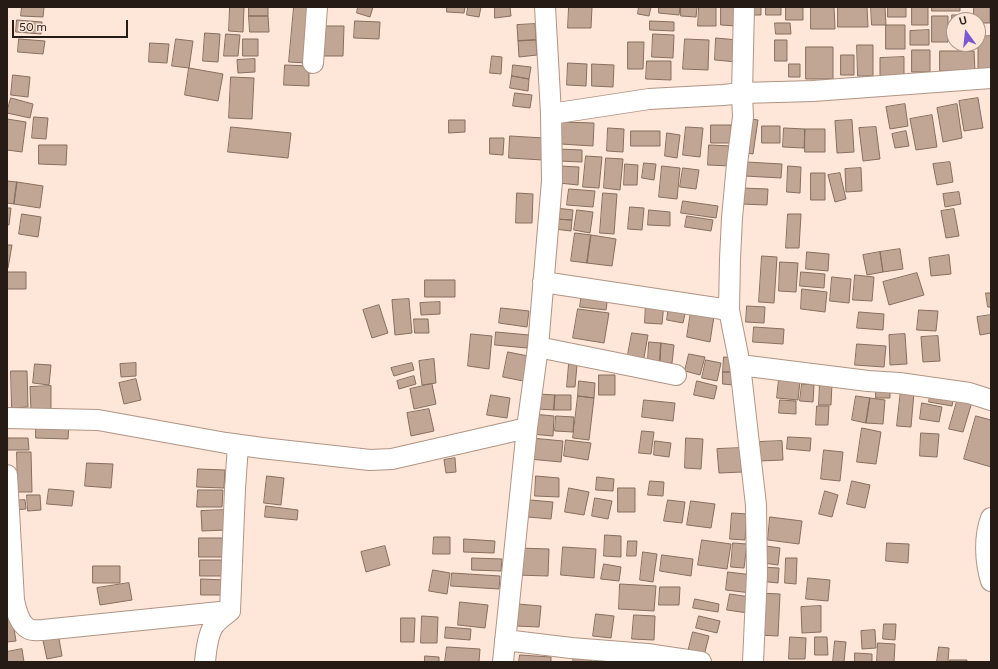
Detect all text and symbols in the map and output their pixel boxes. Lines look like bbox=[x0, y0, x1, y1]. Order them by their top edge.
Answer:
scale bar bbox=[14, 12, 130, 38]
north arrow bbox=[946, 12, 986, 52]
text: U bbox=[958, 14, 968, 28]
text: 50 m bbox=[19, 20, 47, 34]

